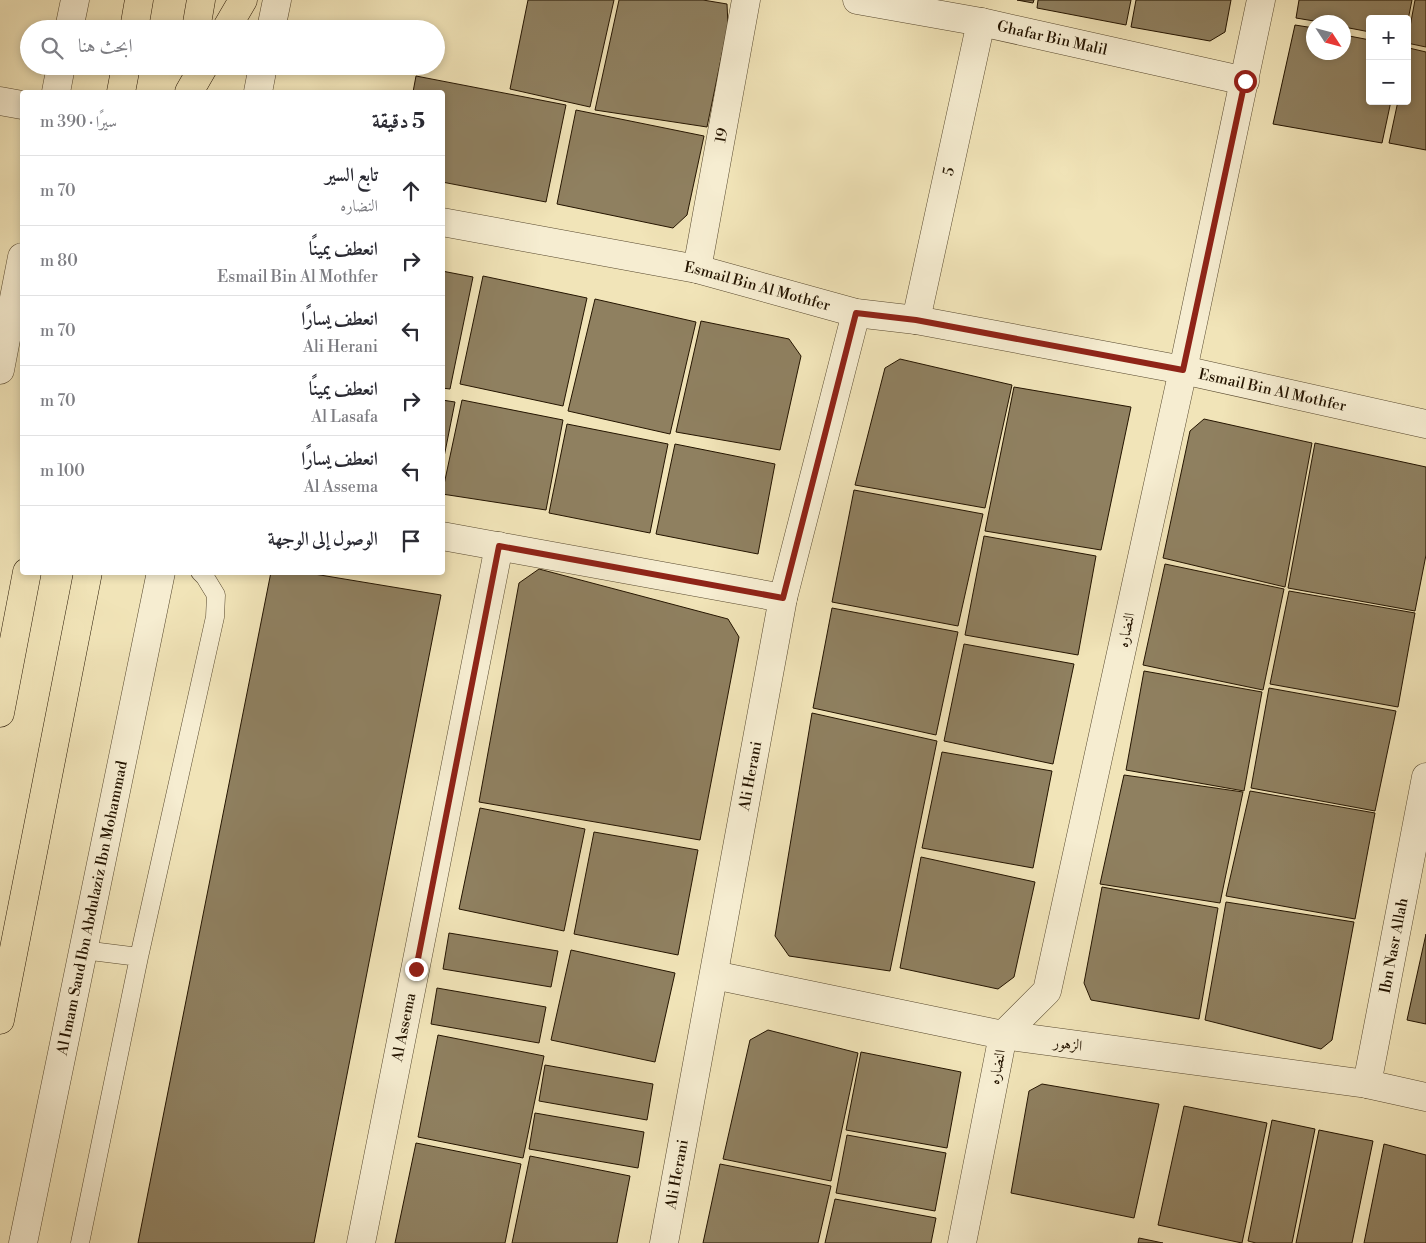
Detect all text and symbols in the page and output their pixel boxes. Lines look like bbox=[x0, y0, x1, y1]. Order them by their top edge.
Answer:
north arrow bbox=[1306, 15, 1351, 60]
map controls bbox=[1366, 15, 1411, 105]
button: + bbox=[1366, 15, 1411, 60]
street label: Ghafar Bin Malil bbox=[995, 17, 1110, 60]
search box bbox=[20, 20, 445, 75]
icon: search bbox=[38, 34, 66, 62]
text: ابحث هنا bbox=[78, 34, 133, 58]
button: − bbox=[1366, 60, 1411, 105]
route start bbox=[1234, 70, 1257, 93]
text: 5 دقيقة bbox=[372, 109, 425, 135]
text: سيرًا · 390 m bbox=[40, 112, 117, 132]
street label: 19 bbox=[711, 126, 733, 144]
text: تابع السير bbox=[325, 163, 378, 187]
street label: 5 bbox=[939, 166, 959, 178]
icon: ahead bbox=[397, 177, 425, 205]
text: 70 m bbox=[40, 181, 76, 201]
text: النضاره bbox=[340, 196, 378, 216]
text: انعطف يمينًا bbox=[309, 237, 378, 261]
icon: right bbox=[397, 247, 425, 275]
text: 80 m bbox=[40, 251, 78, 271]
street label: Esmail Bin Al Mothfer bbox=[683, 258, 833, 316]
text: Esmail Bin Al Mothfer bbox=[217, 267, 378, 287]
text: انعطف يسارًا bbox=[301, 307, 378, 331]
icon: left bbox=[397, 317, 425, 345]
text: 70 m bbox=[40, 321, 76, 341]
text: Ali Herani bbox=[303, 337, 378, 357]
street label: Esmail Bin Al Mothfer bbox=[1197, 365, 1349, 416]
text: انعطف يمينًا bbox=[309, 377, 378, 401]
icon: right bbox=[397, 387, 425, 415]
text: 70 m bbox=[40, 391, 76, 411]
text: Al Lasafa bbox=[311, 407, 378, 427]
text: انعطف يسارًا bbox=[301, 447, 378, 471]
icon: left bbox=[397, 457, 425, 485]
text: 100 m bbox=[40, 461, 85, 481]
text: Al Assema bbox=[304, 477, 378, 497]
text: الوصول إلى الوجهة bbox=[268, 527, 378, 551]
icon: arrive bbox=[397, 527, 425, 555]
street label: النضاره bbox=[1114, 611, 1139, 649]
street label: Ali Herani bbox=[735, 740, 766, 813]
street label: Al Imam Saud Ibn Abdulaziz Ibn Mohammad bbox=[53, 759, 132, 1058]
street label: Ibn Nasr Allah bbox=[1376, 896, 1413, 995]
route end bbox=[405, 958, 428, 981]
street label: Al Assema bbox=[388, 991, 420, 1064]
street label: الزهور bbox=[1050, 1033, 1084, 1056]
street label: النضاره bbox=[985, 1048, 1010, 1086]
street label: Ali Herani bbox=[661, 1138, 693, 1212]

